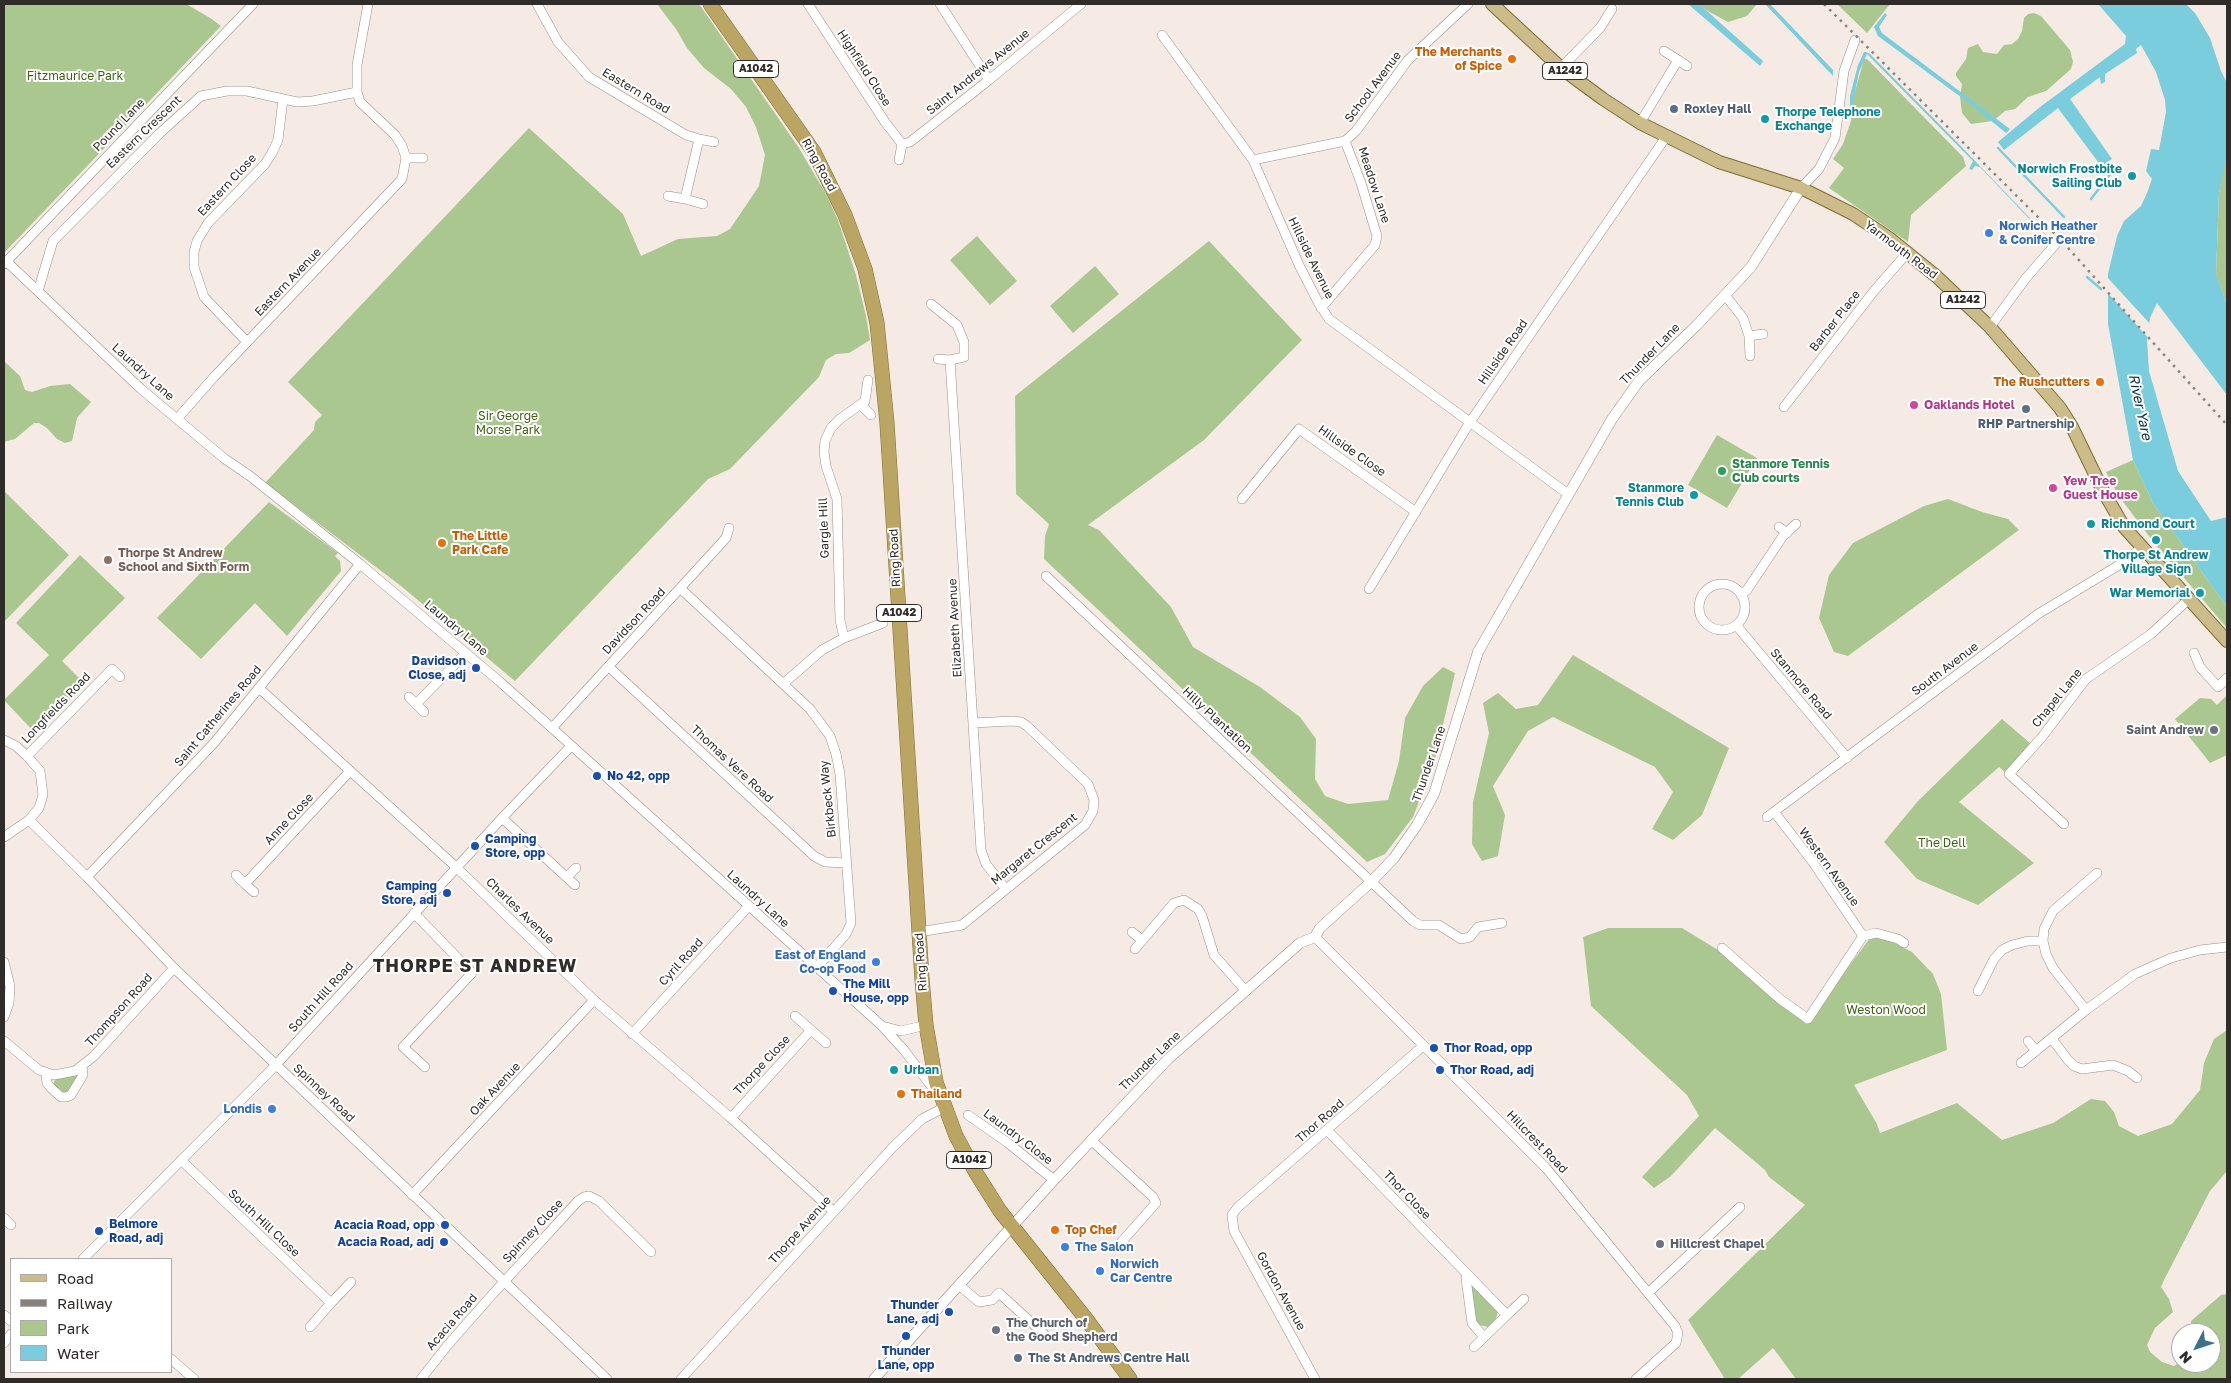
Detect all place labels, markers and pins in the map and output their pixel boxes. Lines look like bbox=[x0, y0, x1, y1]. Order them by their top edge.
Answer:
place label: The Merchants of Spice bbox=[1415, 45, 1502, 73]
marker: The Merchants of Spice bbox=[1506, 53, 1518, 65]
place label: Roxley Hall bbox=[1684, 102, 1751, 116]
marker: Roxley Hall bbox=[1668, 103, 1680, 115]
place label: Thorpe Telephone Exchange bbox=[1775, 105, 1881, 133]
marker: Thorpe Telephone Exchange bbox=[1759, 113, 1771, 125]
place label: Norwich Frostbite Sailing Club bbox=[2018, 162, 2122, 190]
marker: Norwich Frostbite Sailing Club bbox=[2126, 170, 2138, 182]
place label: Norwich Heather & Conifer Centre bbox=[1999, 219, 2098, 247]
marker: Norwich Heather & Conifer Centre bbox=[1983, 227, 1995, 239]
place label: The Rushcutters bbox=[1994, 375, 2090, 389]
marker: The Rushcutters bbox=[2094, 376, 2106, 388]
place label: Oaklands Hotel bbox=[1924, 398, 2015, 412]
marker: Oaklands Hotel bbox=[1908, 399, 1920, 411]
marker: RHP Partnership bbox=[2020, 403, 2032, 415]
place label: RHP Partnership bbox=[1978, 417, 2074, 431]
place label: Stanmore Tennis Club courts bbox=[1732, 457, 1830, 485]
marker: Stanmore Tennis Club courts bbox=[1716, 465, 1728, 477]
place label: Yew Tree Guest House bbox=[2063, 474, 2138, 502]
place label: Stanmore Tennis Club bbox=[1615, 481, 1684, 509]
marker: Yew Tree Guest House bbox=[2047, 482, 2059, 494]
marker: Stanmore Tennis Club bbox=[1688, 489, 1700, 501]
place label: Richmond Court bbox=[2101, 517, 2195, 531]
marker: Richmond Court bbox=[2085, 518, 2097, 530]
place label: The Little Park Cafe bbox=[452, 529, 508, 557]
marker: Thorpe St Andrew Village Sign bbox=[2150, 534, 2162, 546]
marker: The Little Park Cafe bbox=[436, 537, 448, 549]
place label: Thorpe St Andrew School and Sixth Form bbox=[118, 546, 249, 574]
place label: Thorpe St Andrew Village Sign bbox=[2104, 548, 2208, 576]
marker: Thorpe St Andrew School and Sixth Form bbox=[102, 554, 114, 566]
place label: War Memorial bbox=[2110, 586, 2190, 600]
marker: War Memorial bbox=[2194, 587, 2206, 599]
place label: Davidson Close, adj bbox=[408, 654, 466, 682]
marker: Davidson Close, adj bbox=[470, 662, 482, 674]
place label: Saint Andrew bbox=[2126, 723, 2204, 737]
marker: Saint Andrew bbox=[2208, 724, 2220, 736]
place label: No 42, opp bbox=[607, 769, 670, 783]
marker: No 42, opp bbox=[591, 770, 603, 782]
place label: Camping Store, opp bbox=[485, 832, 545, 860]
marker: Camping Store, opp bbox=[469, 840, 481, 852]
place label: Camping Store, adj bbox=[381, 879, 437, 907]
marker: Camping Store, adj bbox=[441, 887, 453, 899]
place label: East of England Co-op Food bbox=[775, 948, 866, 976]
marker: East of England Co-op Food bbox=[870, 956, 882, 968]
place label: The Mill House, opp bbox=[843, 977, 909, 1005]
marker: The Mill House, opp bbox=[827, 985, 839, 997]
place label: Thor Road, opp bbox=[1444, 1041, 1532, 1055]
marker: Thor Road, opp bbox=[1428, 1042, 1440, 1054]
place label: Urban bbox=[904, 1063, 939, 1077]
place label: Thor Road, adj bbox=[1450, 1063, 1534, 1077]
marker: Urban bbox=[888, 1064, 900, 1076]
marker: Thor Road, adj bbox=[1434, 1064, 1446, 1076]
place label: Thailand bbox=[911, 1087, 962, 1101]
marker: Thailand bbox=[895, 1088, 907, 1100]
place label: Londis bbox=[223, 1102, 262, 1116]
marker: Londis bbox=[266, 1103, 278, 1115]
place label: Belmore Road, adj bbox=[109, 1217, 163, 1245]
place label: Acacia Road, opp bbox=[334, 1218, 435, 1232]
marker: Acacia Road, opp bbox=[439, 1219, 451, 1231]
place label: Top Chef bbox=[1065, 1223, 1117, 1237]
marker: Top Chef bbox=[1049, 1224, 1061, 1236]
marker: Belmore Road, adj bbox=[93, 1225, 105, 1237]
place label: Acacia Road, adj bbox=[337, 1235, 434, 1249]
marker: Acacia Road, adj bbox=[438, 1236, 450, 1248]
place label: Hillcrest Chapel bbox=[1670, 1237, 1765, 1251]
marker: Hillcrest Chapel bbox=[1654, 1238, 1666, 1250]
place label: The Salon bbox=[1075, 1240, 1134, 1254]
marker: The Salon bbox=[1059, 1241, 1071, 1253]
place label: Norwich Car Centre bbox=[1110, 1257, 1172, 1285]
marker: Norwich Car Centre bbox=[1094, 1265, 1106, 1277]
place label: Thunder Lane, adj bbox=[886, 1298, 939, 1326]
marker: Thunder Lane, adj bbox=[943, 1306, 955, 1318]
place label: The Church of the Good Shepherd bbox=[1006, 1316, 1118, 1344]
marker: The Church of the Good Shepherd bbox=[990, 1324, 1002, 1336]
marker: Thunder Lane, opp bbox=[900, 1330, 912, 1342]
place label: Thunder Lane, opp bbox=[878, 1344, 934, 1372]
place label: The St Andrews Centre Hall bbox=[1028, 1351, 1190, 1365]
marker: The St Andrews Centre Hall bbox=[1012, 1352, 1024, 1364]

